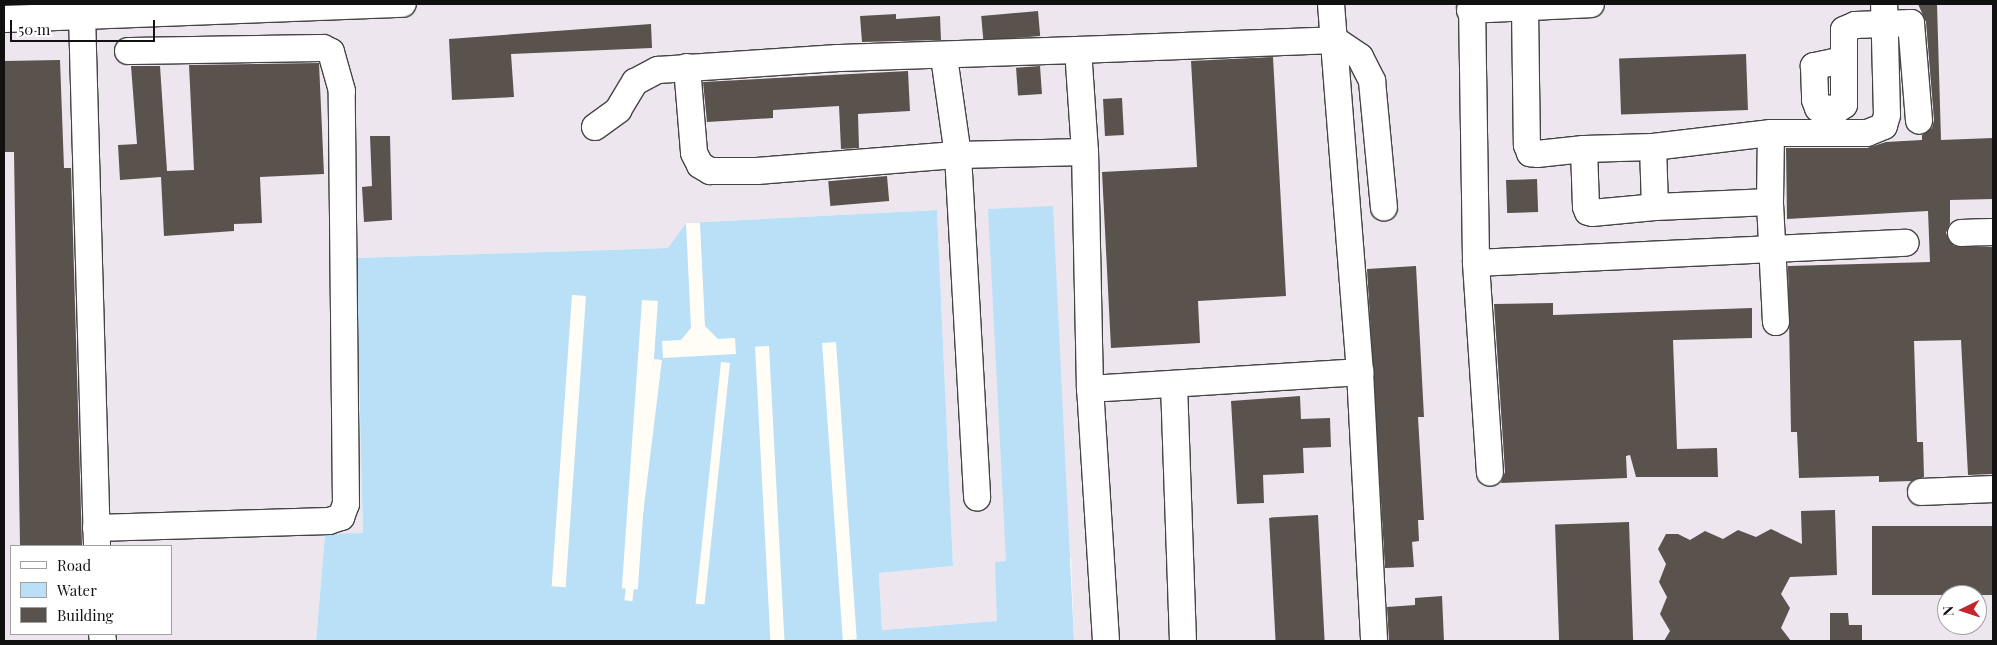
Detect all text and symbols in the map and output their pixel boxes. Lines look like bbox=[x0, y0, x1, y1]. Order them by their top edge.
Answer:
scale bar bbox=[12, 10, 158, 42]
text: 50 m bbox=[18, 19, 50, 39]
legend bbox=[10, 545, 172, 635]
text: Road bbox=[57, 555, 91, 575]
text: Water bbox=[57, 580, 97, 600]
north arrow bbox=[1937, 585, 1987, 635]
text: Building bbox=[57, 605, 113, 625]
text: N bbox=[1938, 605, 1957, 617]

